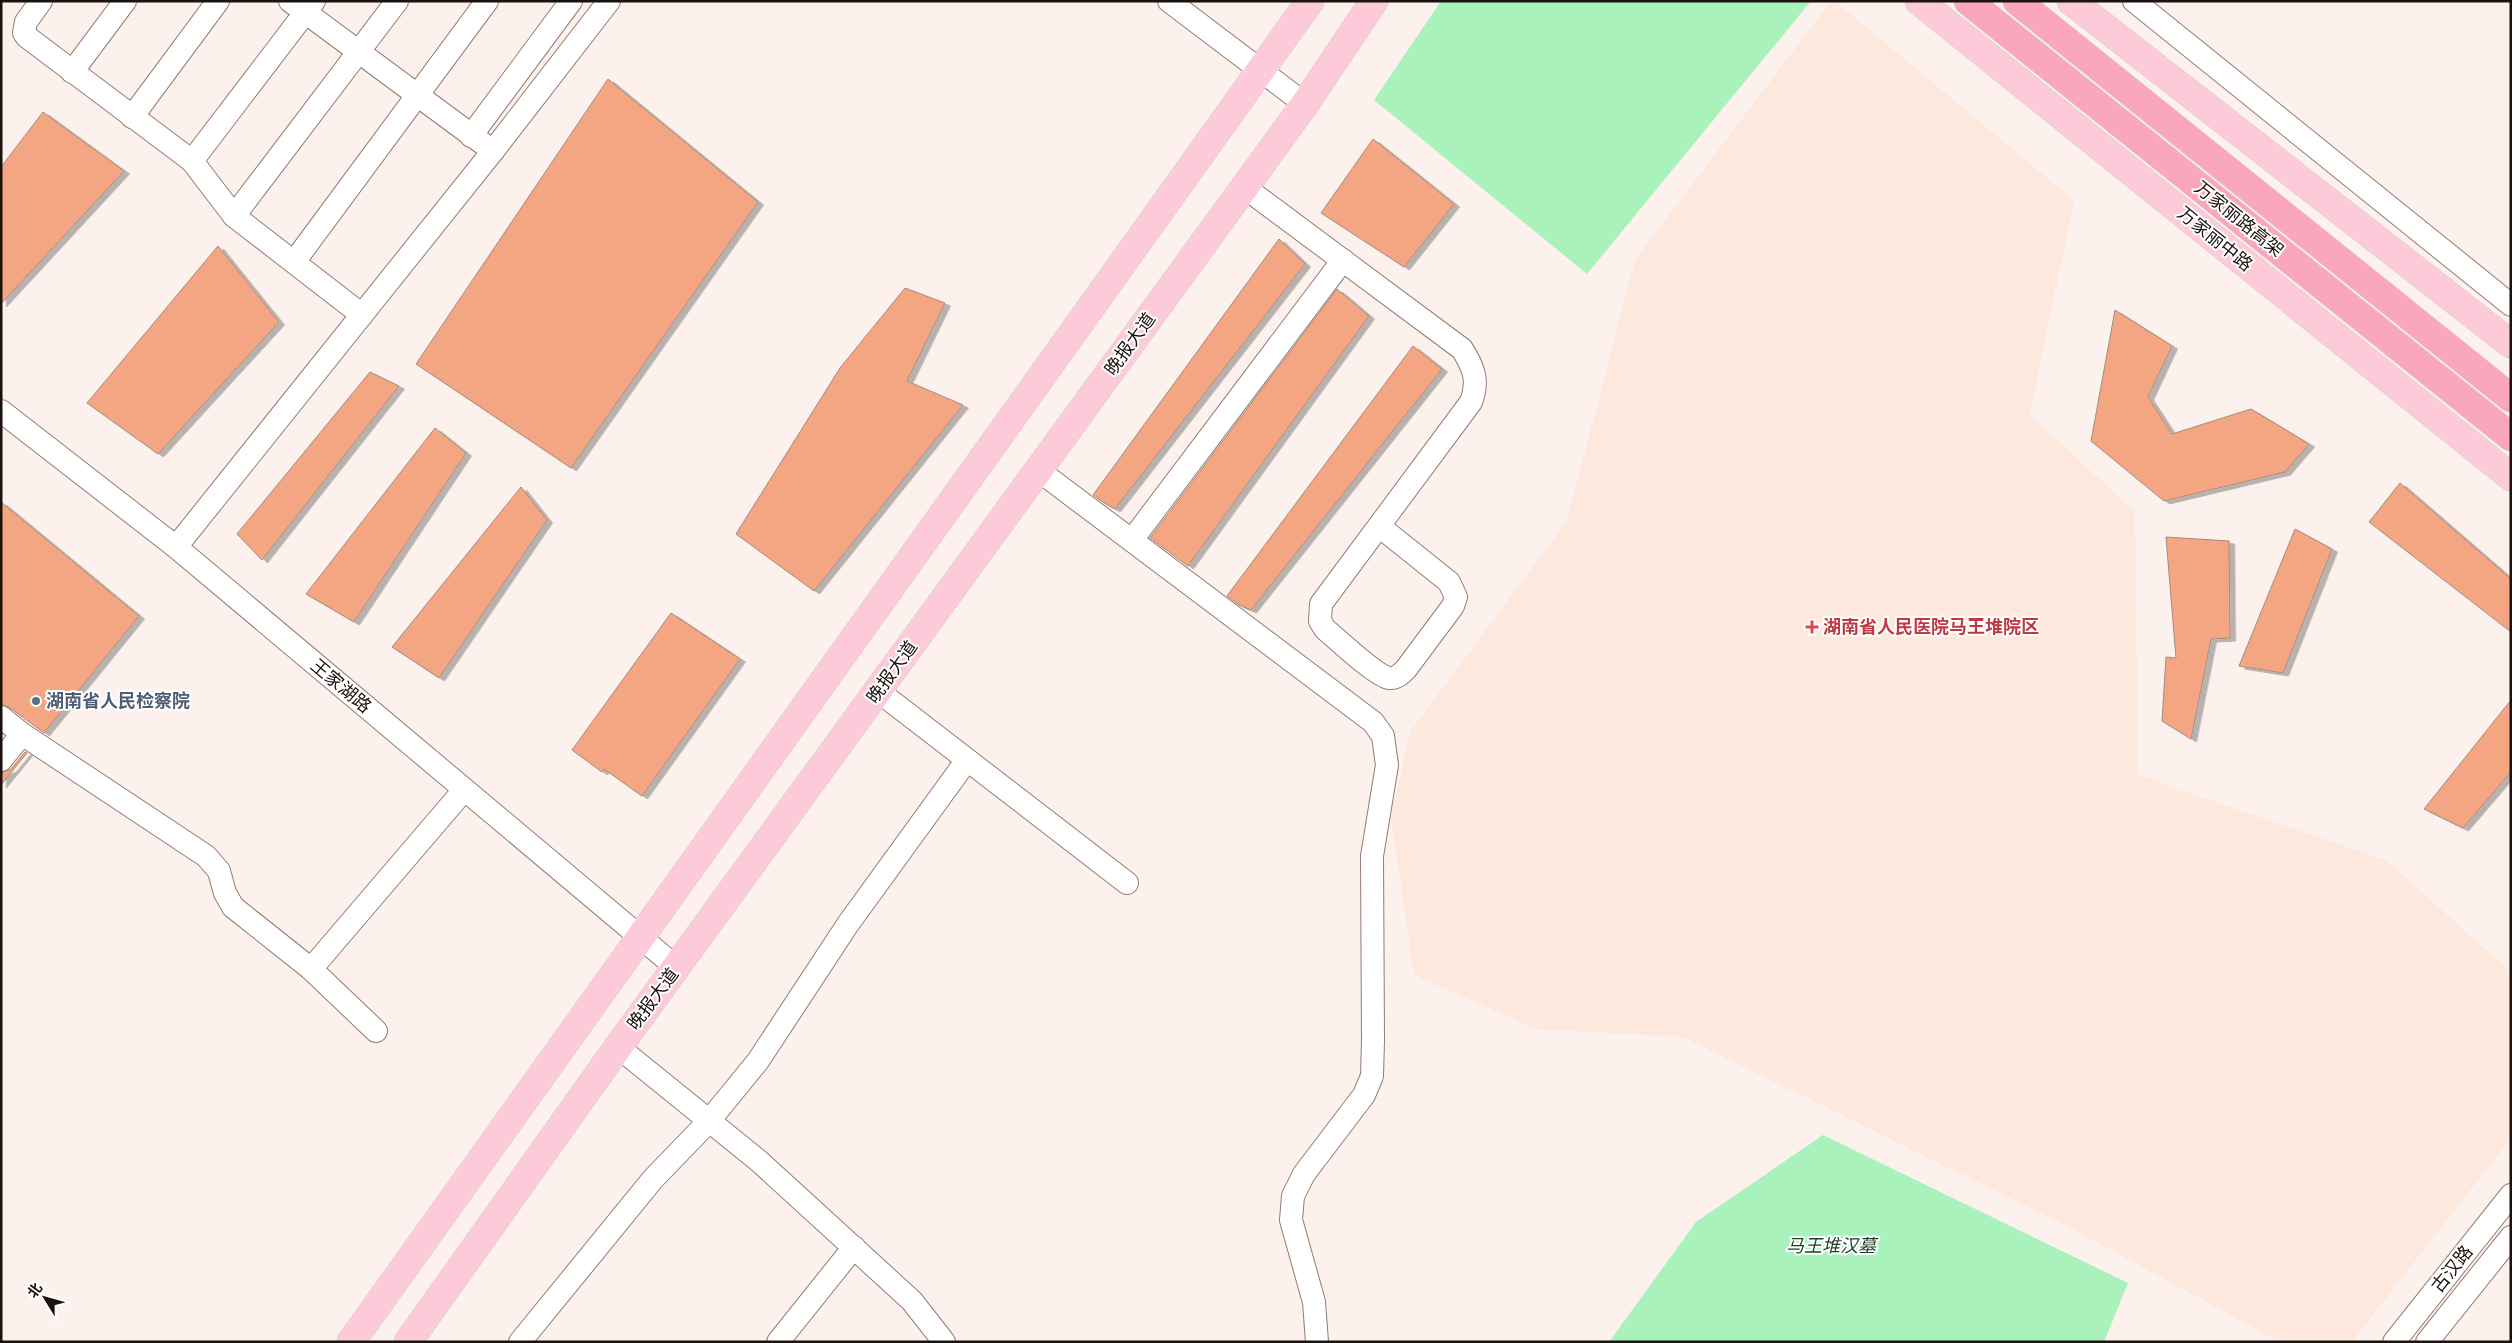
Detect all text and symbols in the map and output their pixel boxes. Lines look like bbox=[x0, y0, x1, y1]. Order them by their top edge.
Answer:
street label: 万家丽路高架 bbox=[2190, 176, 2288, 262]
street label: 万家丽中路 bbox=[2173, 202, 2257, 276]
street label: 晚报大道 bbox=[1100, 308, 1160, 380]
place label: 湖南省人民医院马王堆院区 bbox=[1823, 616, 2039, 638]
marker: 湖南省人民医院马王堆院区 bbox=[1805, 620, 1819, 634]
street label: 晚报大道 bbox=[862, 636, 922, 708]
street label: 王家湖路 bbox=[306, 654, 376, 718]
place label: 湖南省人民检察院 bbox=[46, 690, 190, 712]
marker: 湖南省人民检察院 bbox=[30, 695, 42, 707]
street label: 晚报大道 bbox=[623, 964, 683, 1034]
park label: 马王堆汉墓 bbox=[1786, 1235, 1879, 1257]
street label: 古汉路 bbox=[2426, 1241, 2478, 1297]
north arrow bbox=[20, 1273, 70, 1323]
text: 北 bbox=[24, 1280, 46, 1301]

